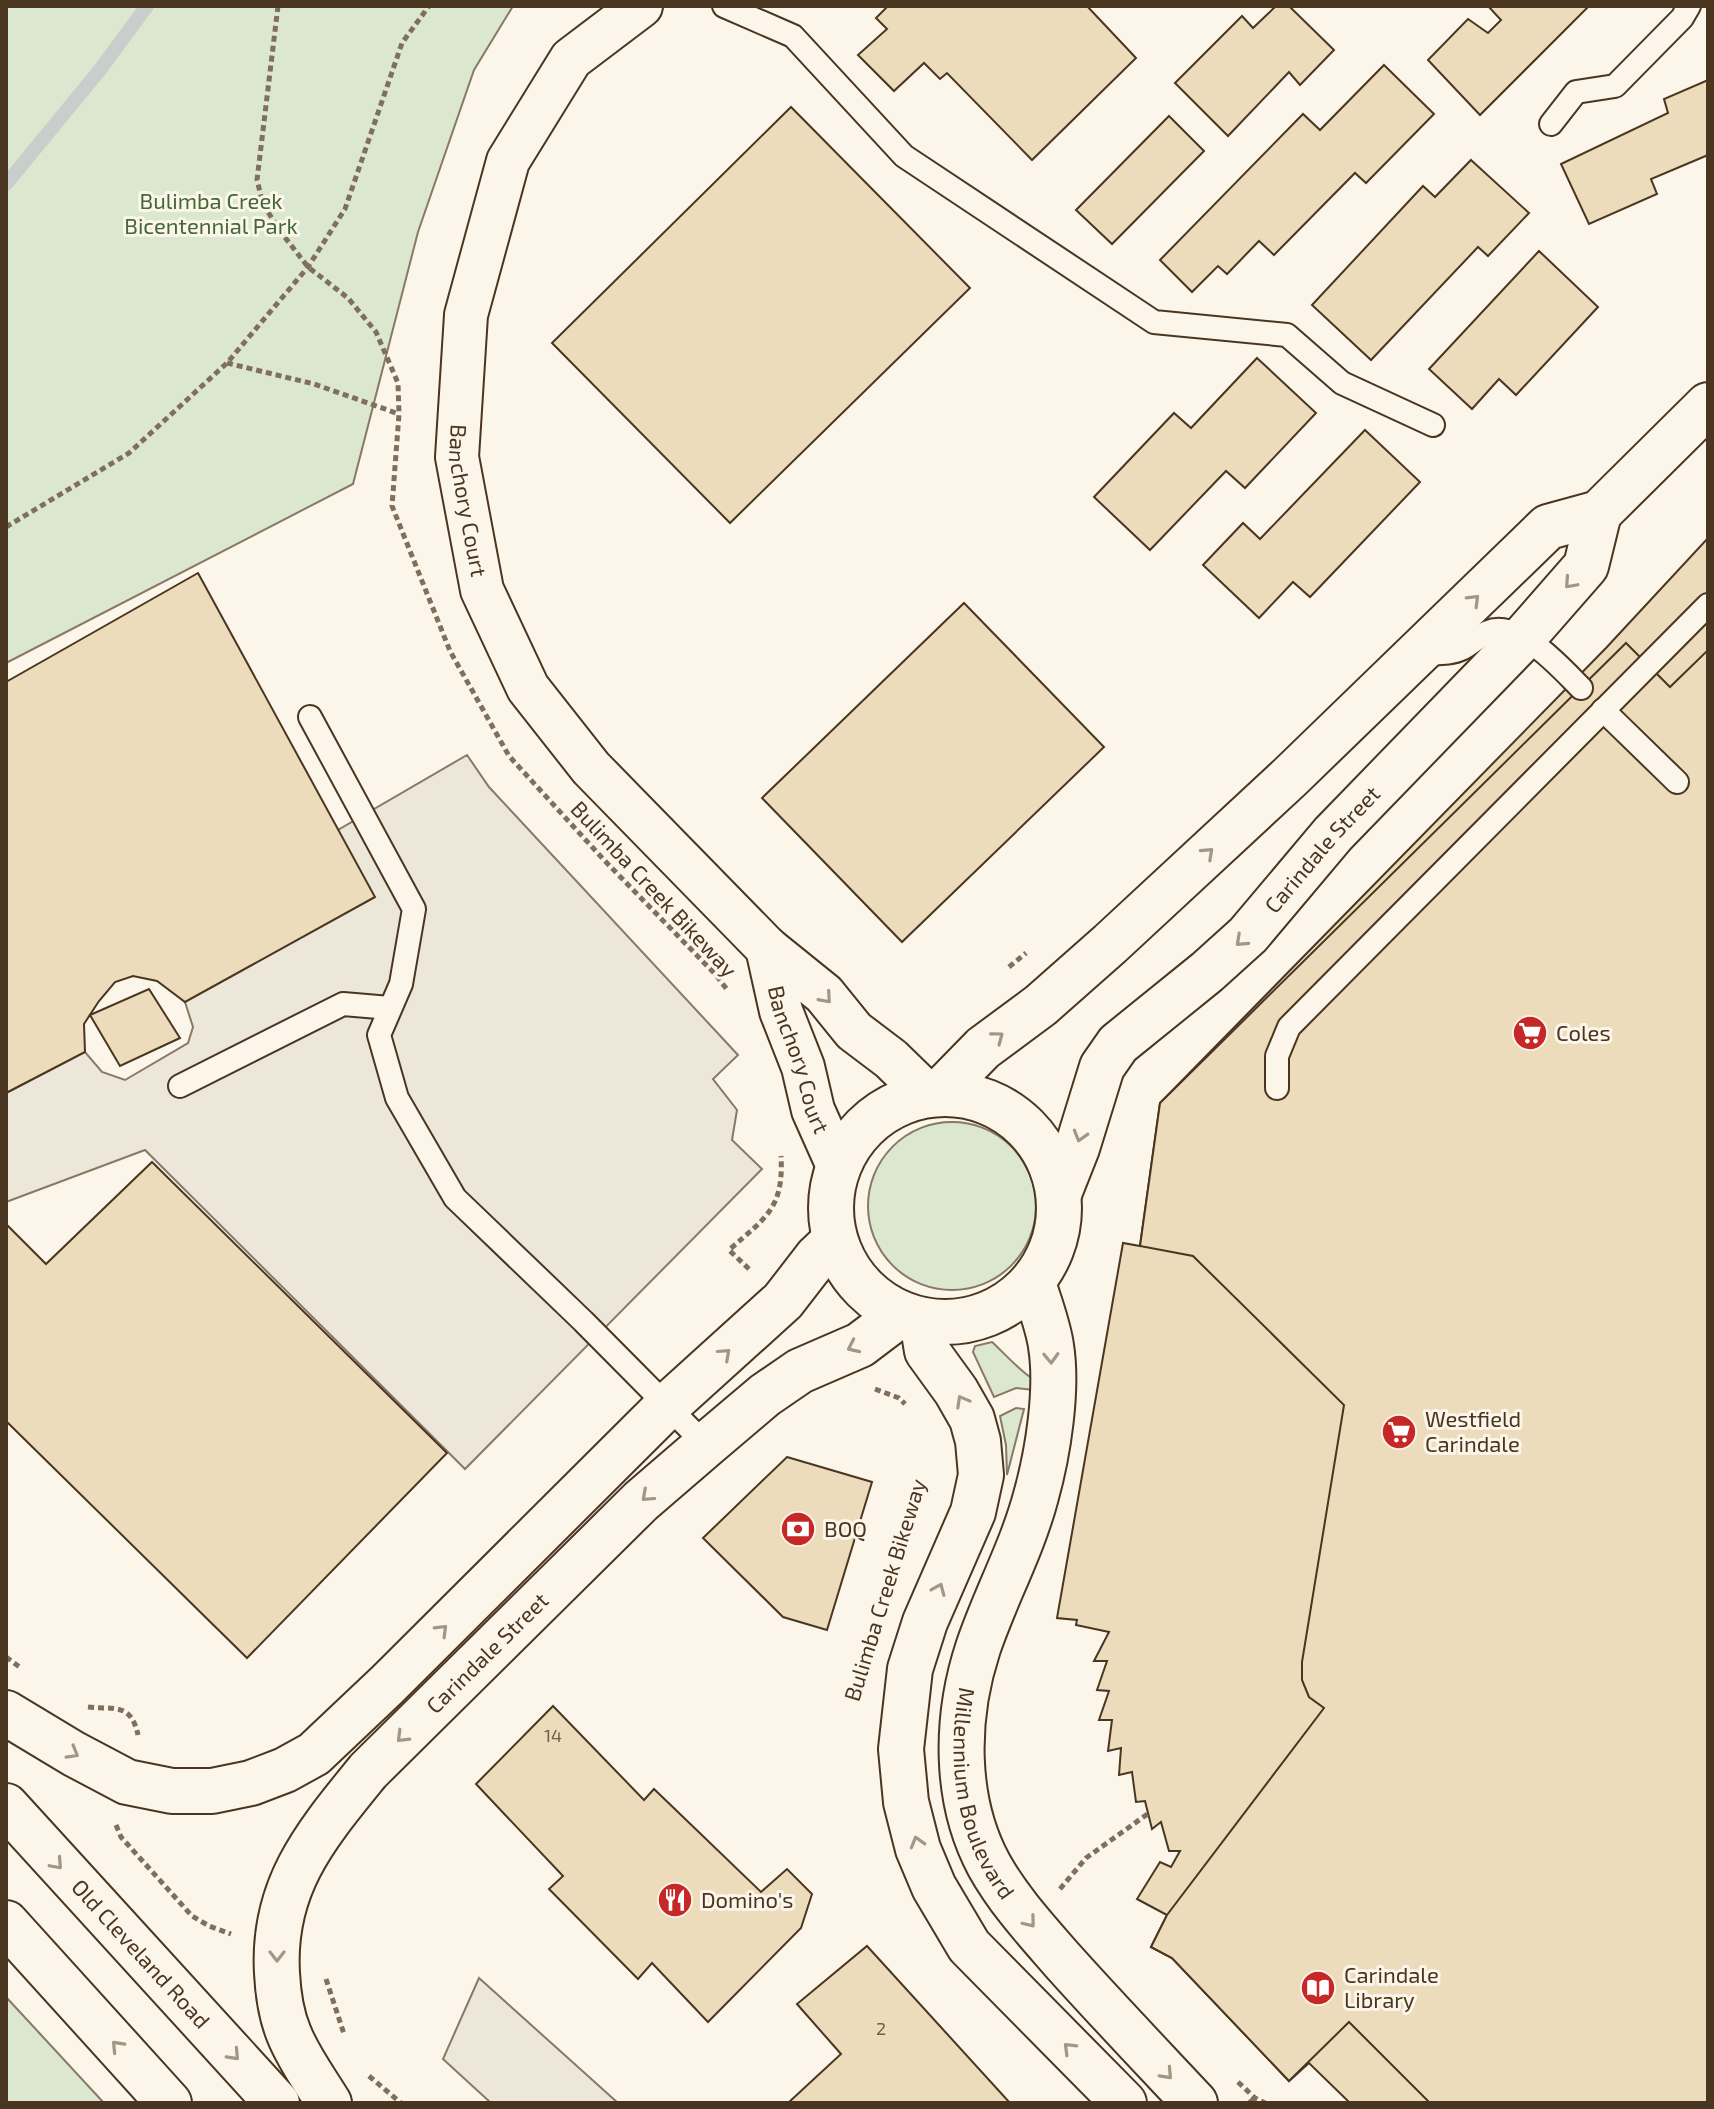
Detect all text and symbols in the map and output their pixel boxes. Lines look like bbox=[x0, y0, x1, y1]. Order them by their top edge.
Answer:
park label: Bulimba Creek Bicentennial Park bbox=[124, 187, 298, 238]
street label: Banchory Court bbox=[445, 424, 493, 579]
one-way arrow bbox=[1565, 574, 1580, 589]
one-way arrow bbox=[1465, 594, 1479, 609]
street label: Carindale Street bbox=[1258, 780, 1385, 918]
street label: Bulimba Creek Bikeway bbox=[566, 795, 743, 982]
one-way arrow bbox=[1199, 848, 1213, 863]
one-way arrow bbox=[1235, 932, 1250, 946]
street label: Banchory Court bbox=[764, 983, 836, 1137]
one-way arrow bbox=[816, 989, 831, 1004]
supermarket icon: Coles bbox=[1511, 1014, 1549, 1052]
place label: Coles bbox=[1556, 1019, 1611, 1045]
one-way arrow bbox=[989, 1033, 1003, 1047]
one-way arrow bbox=[1073, 1128, 1090, 1142]
one-way arrow bbox=[846, 1337, 861, 1353]
one-way arrow bbox=[716, 1348, 730, 1363]
one-way arrow bbox=[1042, 1352, 1059, 1365]
one-way arrow bbox=[956, 1395, 971, 1409]
place label: Westfield Carindale bbox=[1425, 1405, 1521, 1456]
supermarket icon: Westfield Carindale bbox=[1380, 1413, 1418, 1451]
street label: Bulimba Creek Bikeway bbox=[838, 1475, 930, 1704]
one-way arrow bbox=[642, 1486, 657, 1501]
bank icon: BOQ bbox=[779, 1510, 817, 1548]
place label: BOQ bbox=[824, 1515, 867, 1542]
one-way arrow bbox=[930, 1583, 946, 1597]
street label: Carindale Street bbox=[420, 1587, 553, 1718]
one-way arrow bbox=[433, 1625, 447, 1639]
street label: Millennium Boulevard bbox=[950, 1686, 1021, 1903]
house number: 14 bbox=[544, 1724, 562, 1746]
one-way arrow bbox=[397, 1728, 411, 1742]
one-way arrow bbox=[64, 1743, 79, 1759]
one-way arrow bbox=[910, 1835, 926, 1849]
one-way arrow bbox=[48, 1855, 62, 1870]
street label: Old Cleveland Road bbox=[67, 1873, 216, 2033]
restaurant icon: Domino's bbox=[656, 1881, 694, 1919]
place label: Domino's bbox=[701, 1886, 794, 1912]
one-way arrow bbox=[1020, 1913, 1035, 1927]
one-way arrow bbox=[268, 1950, 286, 1963]
place label: Carindale Library bbox=[1344, 1961, 1439, 2012]
library icon: Carindale Library bbox=[1299, 1969, 1337, 2007]
house number: 2 bbox=[876, 2017, 886, 2039]
one-way arrow bbox=[112, 2040, 126, 2055]
one-way arrow bbox=[1064, 2043, 1078, 2057]
one-way arrow bbox=[224, 2046, 238, 2061]
one-way arrow bbox=[1158, 2064, 1172, 2079]

